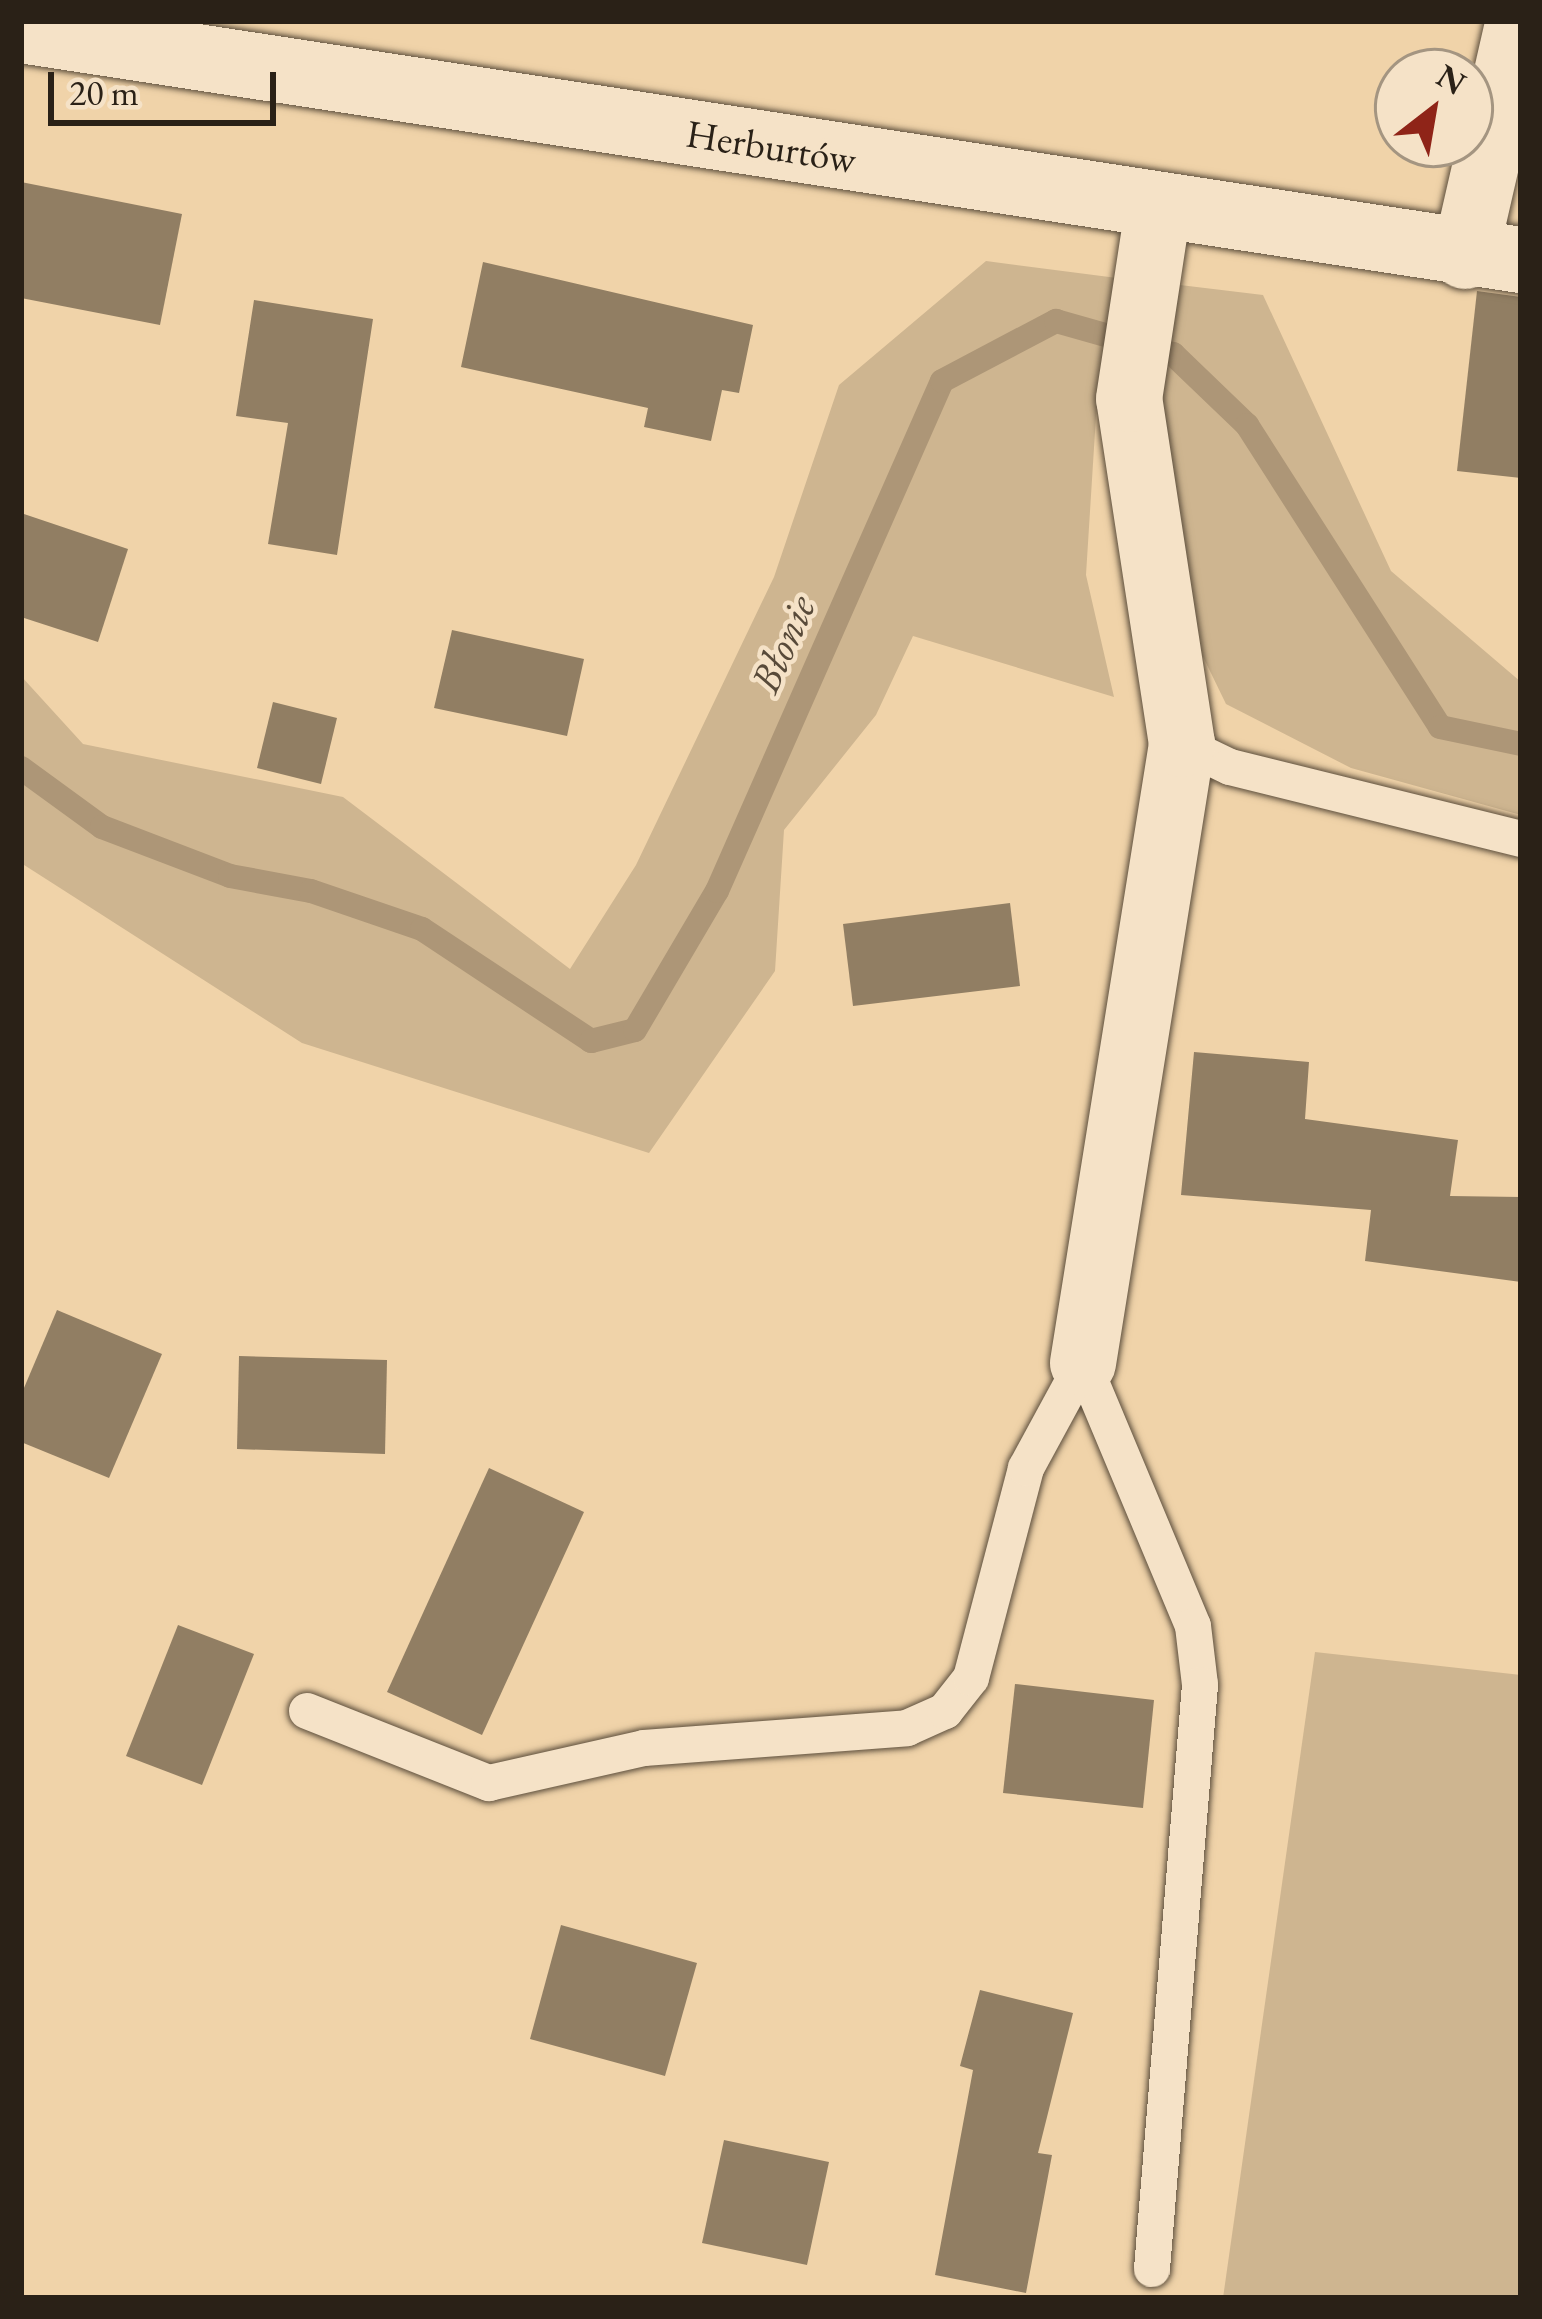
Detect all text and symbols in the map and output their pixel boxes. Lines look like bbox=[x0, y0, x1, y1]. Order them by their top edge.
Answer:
scale bar bbox=[54, 48, 282, 122]
north arrow bbox=[1374, 48, 1494, 168]
text: N bbox=[1429, 54, 1474, 105]
text: 20 m bbox=[69, 69, 139, 116]
street label: Herburtów bbox=[683, 110, 859, 184]
water label: Błonie bbox=[739, 588, 827, 700]

